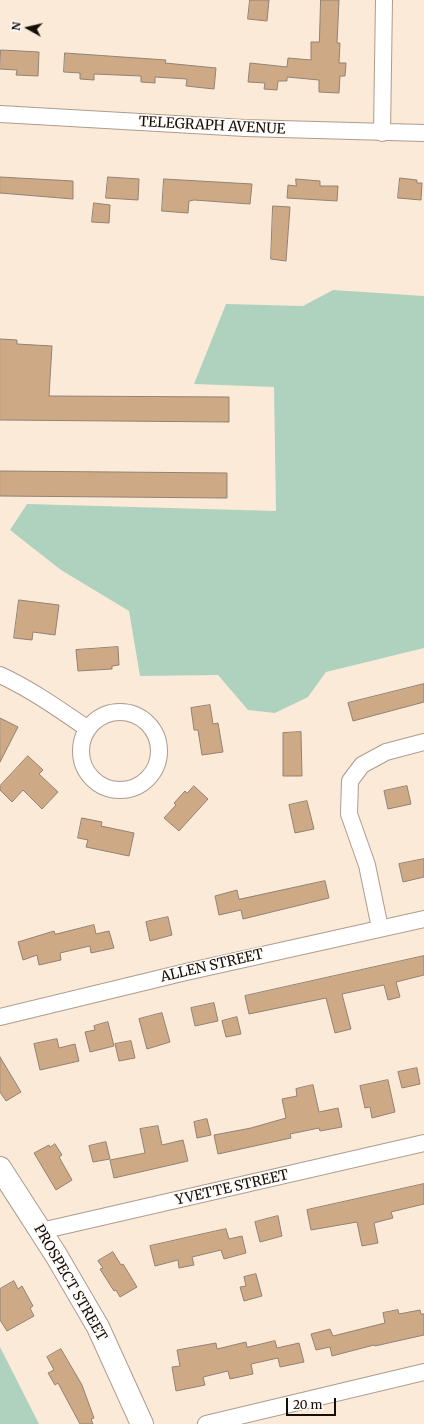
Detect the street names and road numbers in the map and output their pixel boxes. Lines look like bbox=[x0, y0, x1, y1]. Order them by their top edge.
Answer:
street label: TELEGRAPH AVENUE bbox=[138, 114, 286, 138]
street label: ALLEN STREET bbox=[159, 946, 265, 986]
street label: YVETTE STREET bbox=[174, 1167, 290, 1209]
street label: PROSPECT STREET bbox=[30, 1222, 110, 1344]

